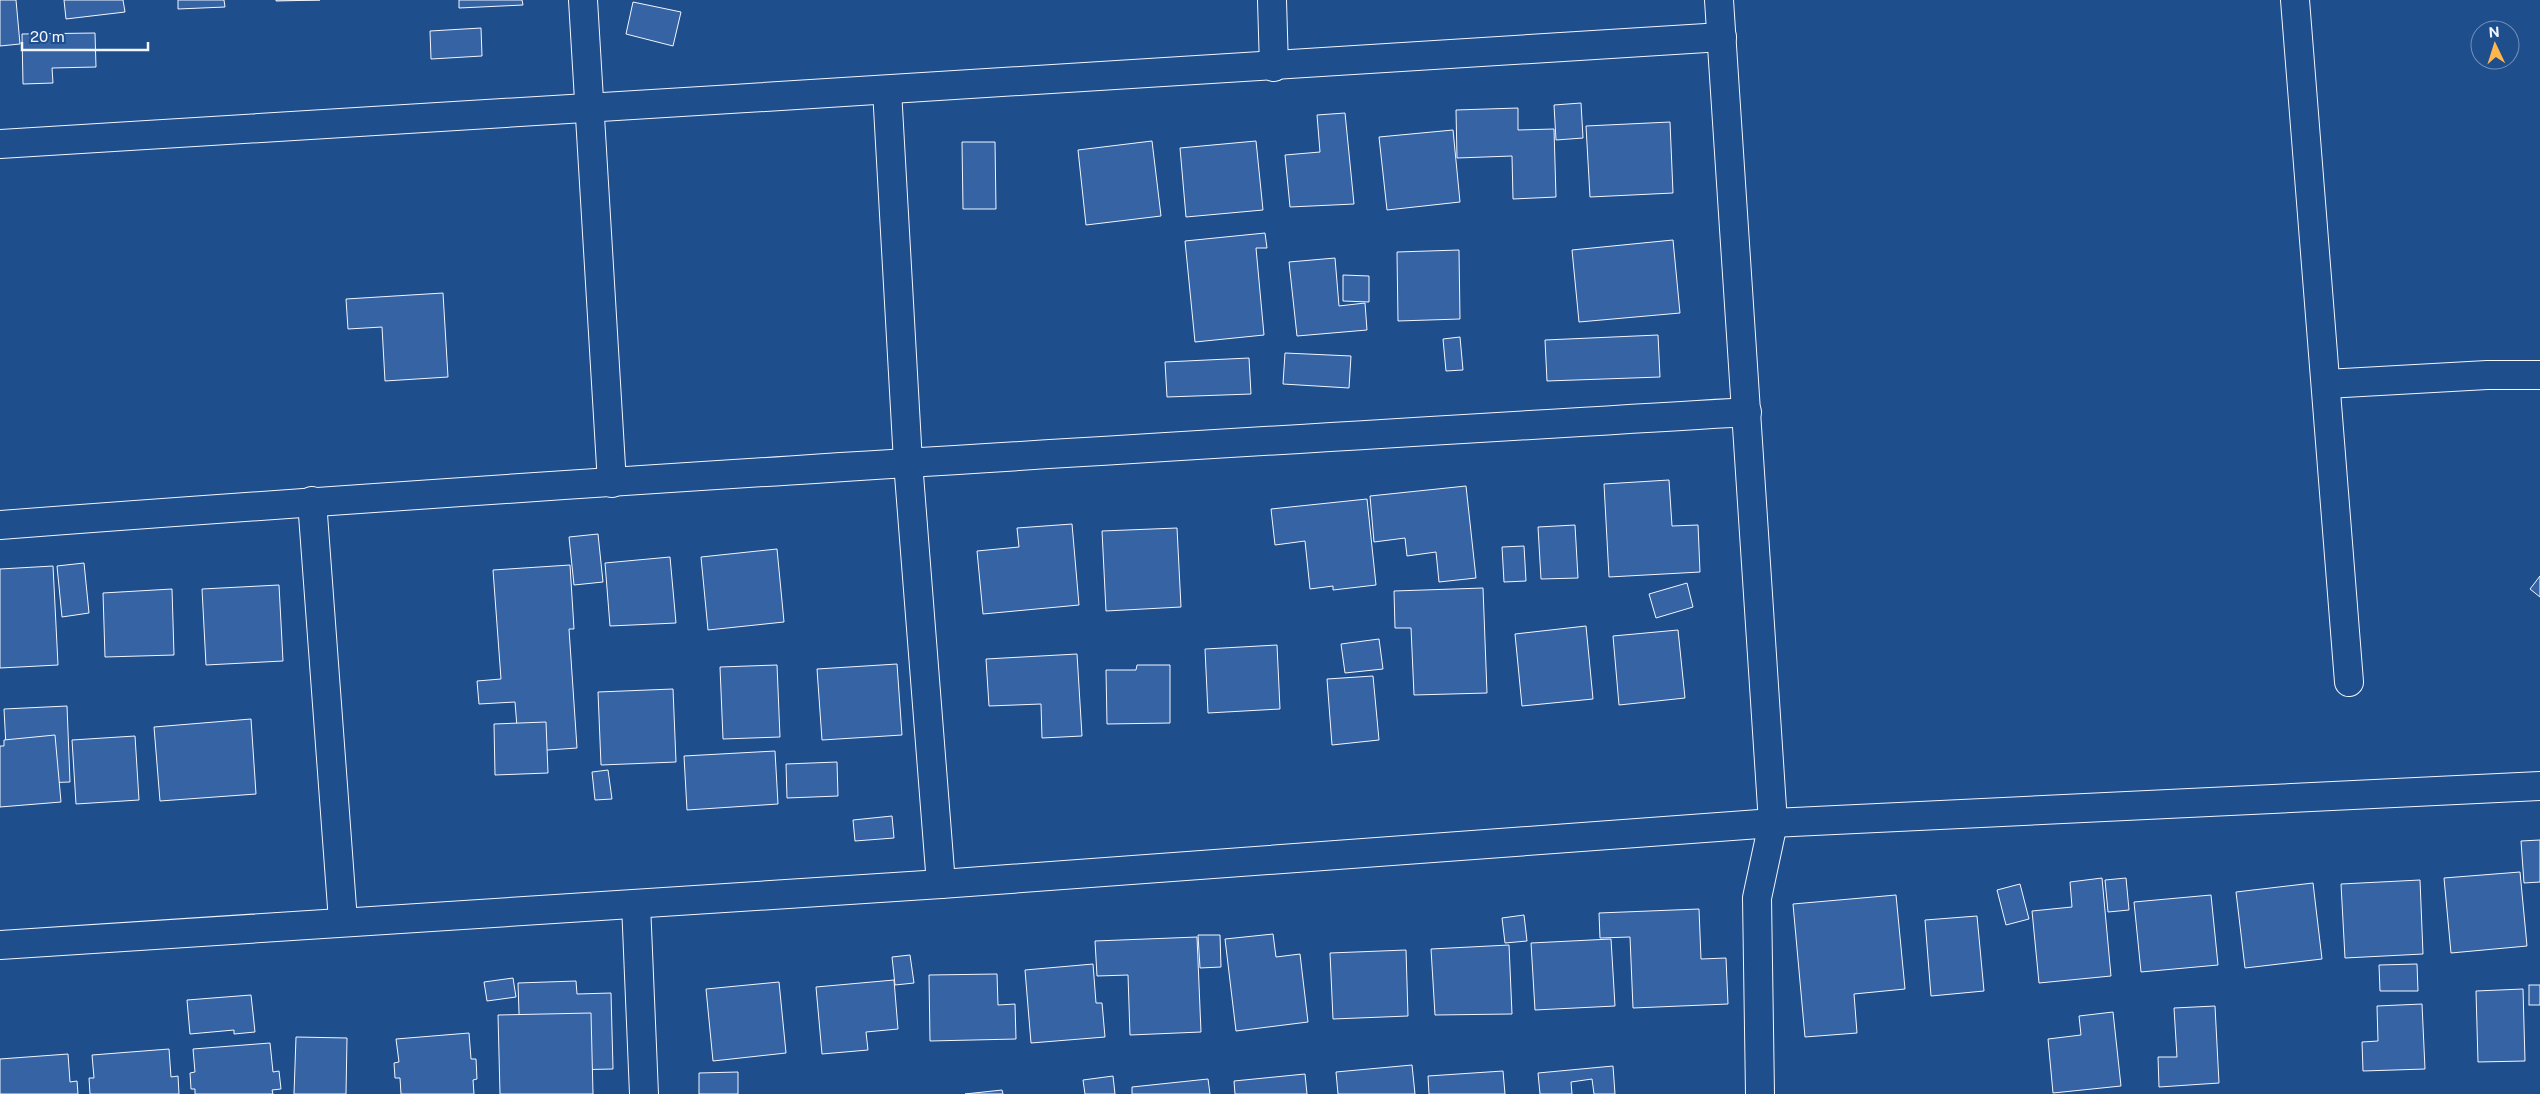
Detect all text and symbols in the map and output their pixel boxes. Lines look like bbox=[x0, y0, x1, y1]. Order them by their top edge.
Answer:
scale bar bbox=[22, 20, 149, 52]
north arrow bbox=[2470, 20, 2520, 70]
text: N bbox=[2488, 24, 2500, 40]
text: 20 m bbox=[30, 28, 65, 45]

